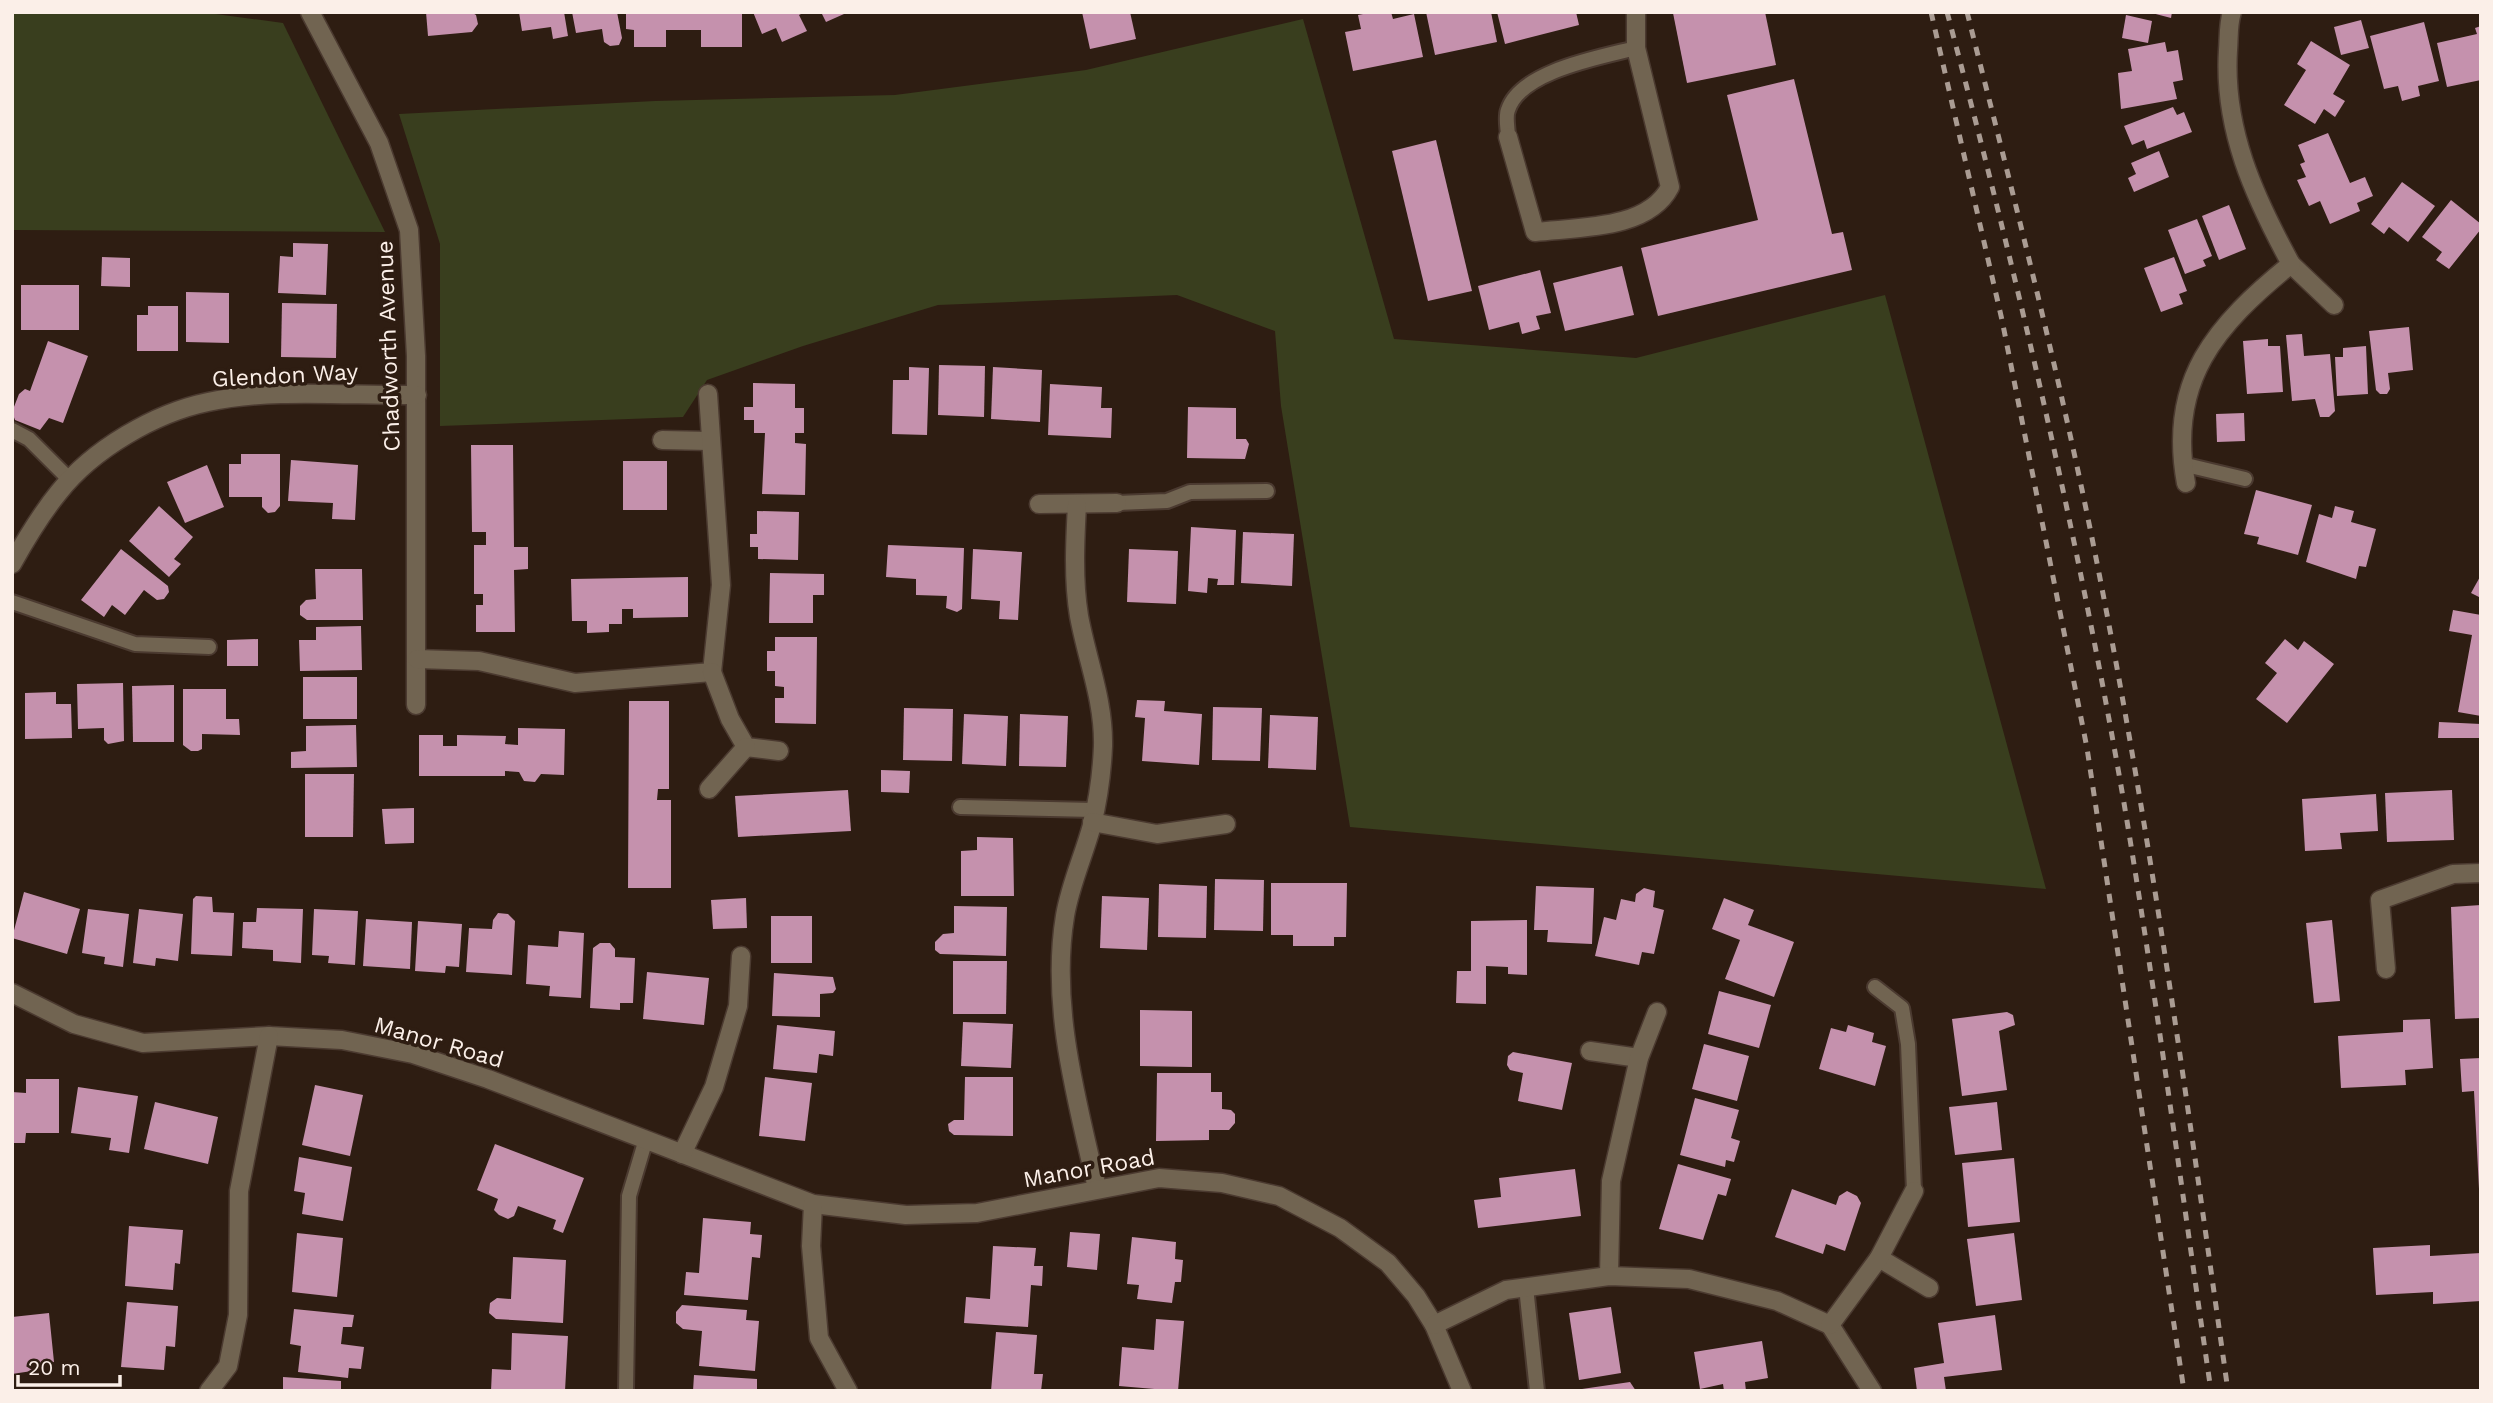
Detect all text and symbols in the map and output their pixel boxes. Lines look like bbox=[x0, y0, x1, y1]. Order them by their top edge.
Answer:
street label: Chadworth Avenue bbox=[371, 240, 406, 452]
street label: Glendon Way bbox=[211, 358, 359, 393]
street label: Manor Road bbox=[371, 1011, 507, 1074]
street label: Manor Road bbox=[1021, 1144, 1157, 1193]
scale bar bbox=[18, 1344, 119, 1388]
text: 20 m bbox=[28, 1355, 80, 1380]

